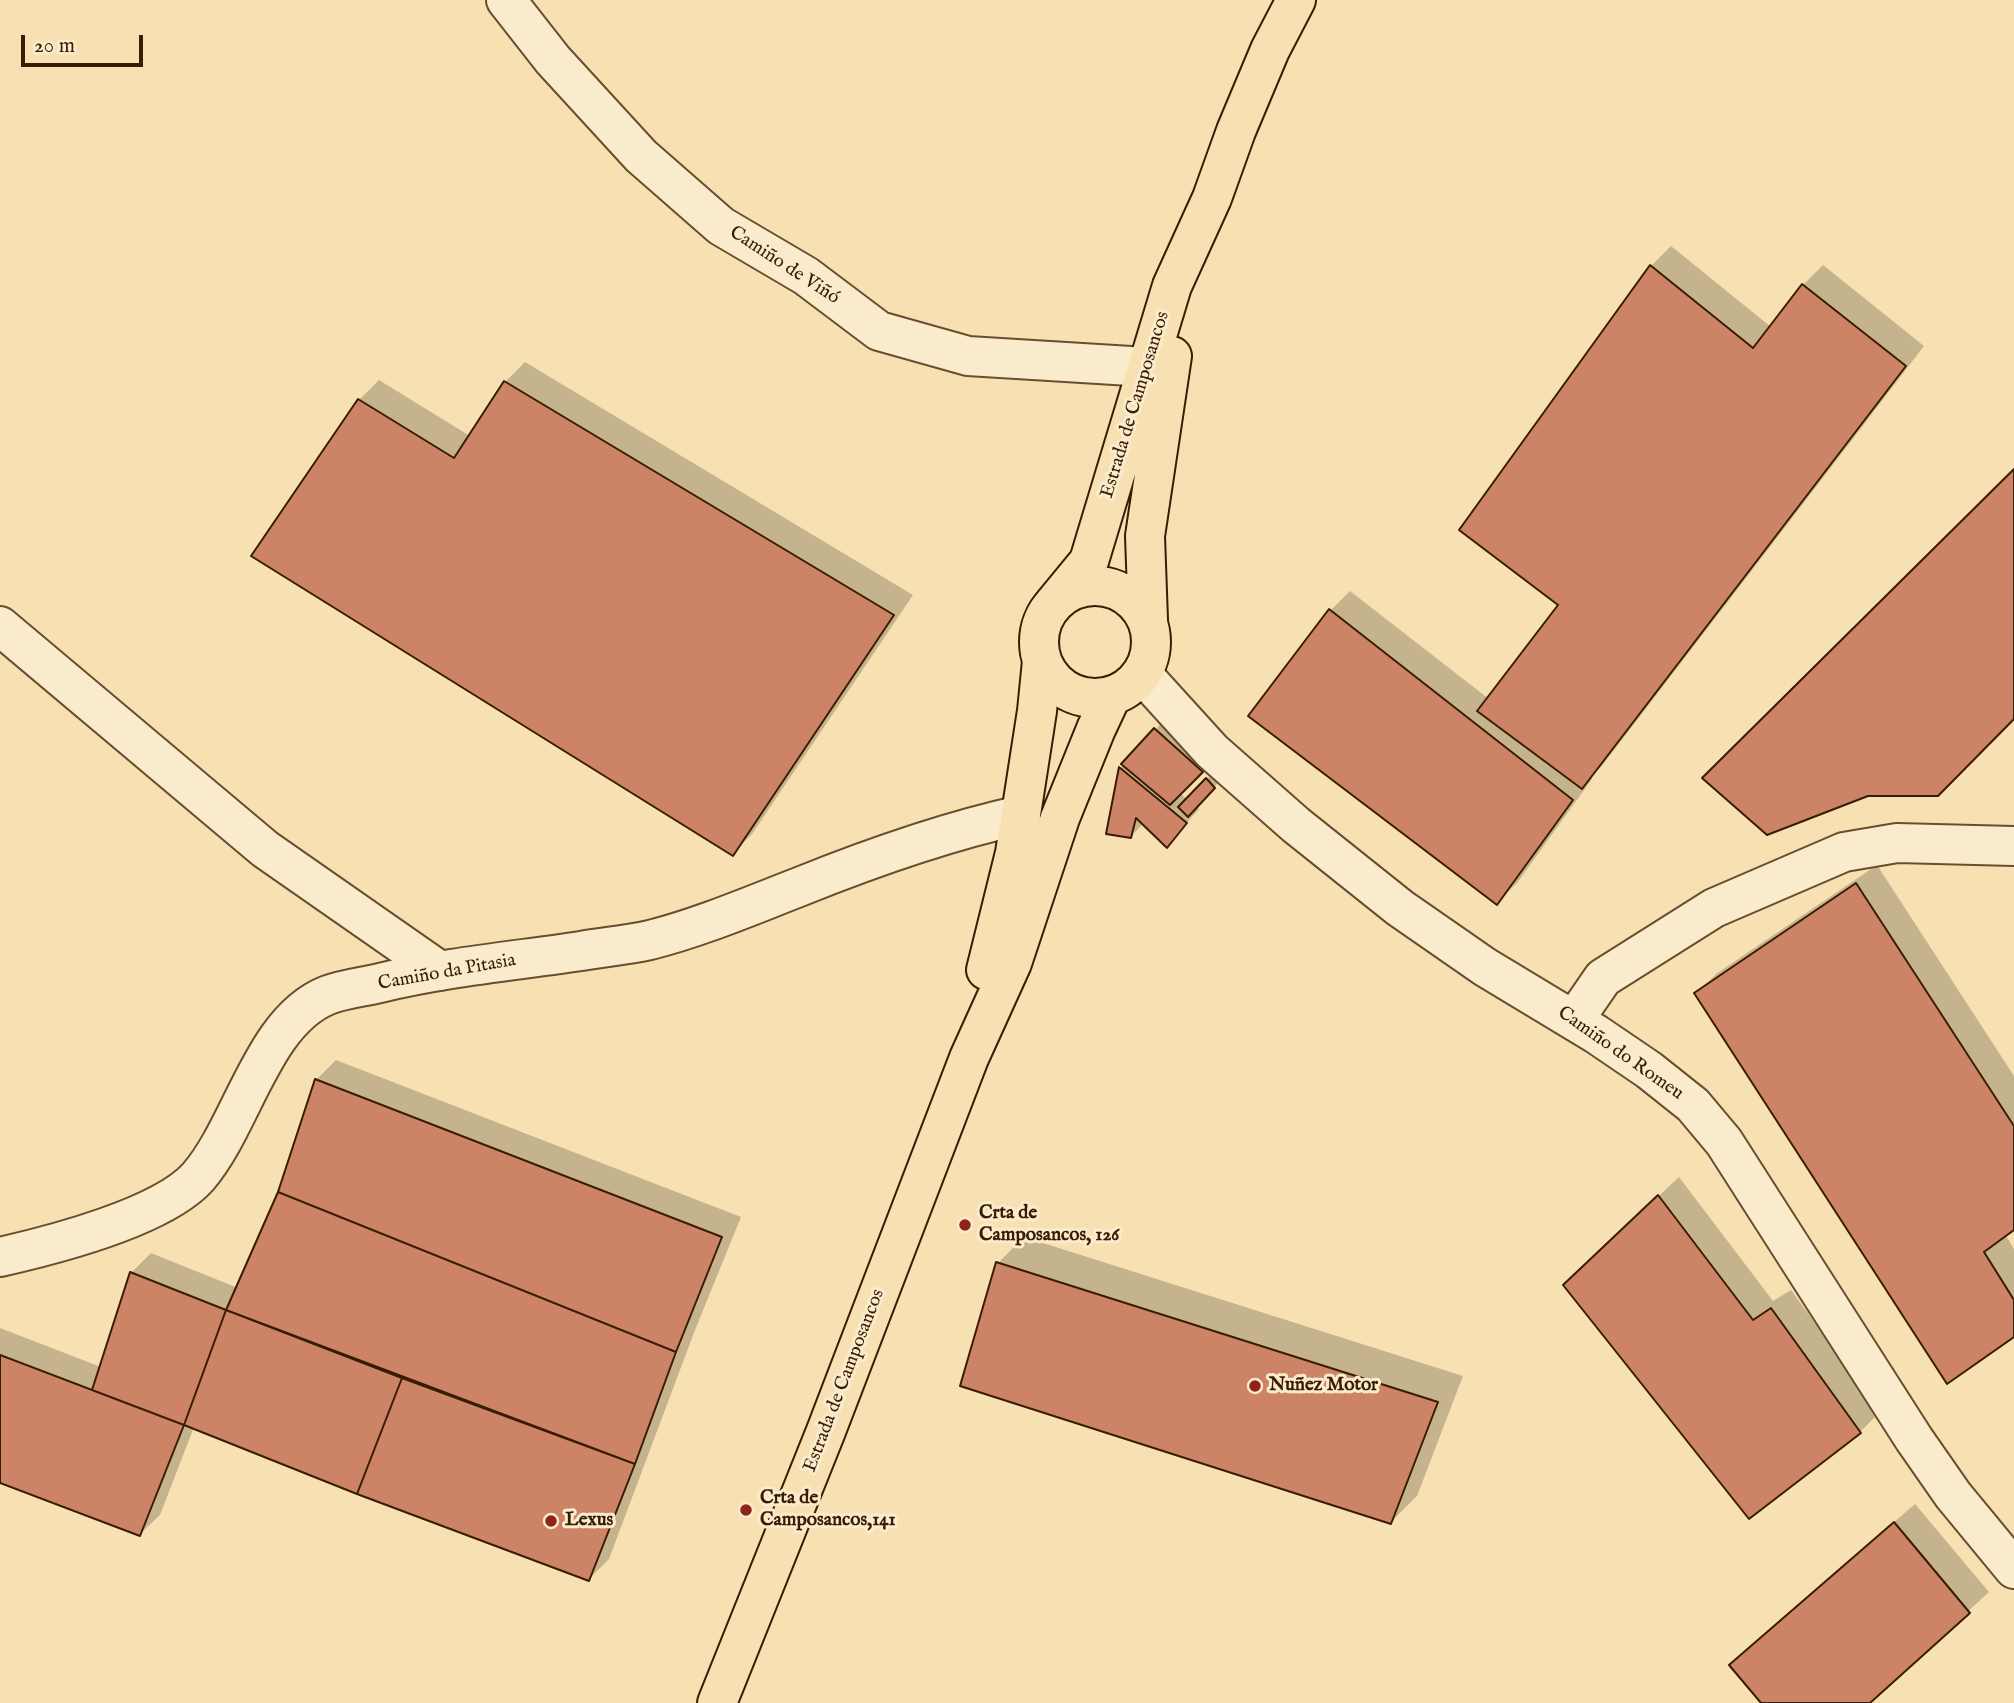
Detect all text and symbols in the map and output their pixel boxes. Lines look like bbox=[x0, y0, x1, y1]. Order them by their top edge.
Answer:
scale bar bbox=[24, 21, 147, 65]
text: 20 m bbox=[34, 33, 75, 60]
street label: Camiño de Viñó bbox=[725, 222, 843, 310]
street label: Estrada de Camposancos bbox=[1097, 309, 1175, 501]
street label: Camiño da Pitasia bbox=[376, 950, 518, 996]
street label: Camiño do Romeu bbox=[1553, 1002, 1687, 1106]
place label: Crta de Camposancos, 126 bbox=[979, 1203, 1119, 1247]
marker: Crta de Camposancos, 126 bbox=[957, 1217, 973, 1233]
street label: Estrada de Camposancos bbox=[800, 1286, 890, 1476]
place label: Nuñez Motor bbox=[1269, 1375, 1378, 1397]
marker: Nuñez Motor bbox=[1247, 1378, 1263, 1394]
place label: Crta de Camposancos,141 bbox=[760, 1488, 896, 1532]
marker: Crta de Camposancos,141 bbox=[738, 1502, 754, 1518]
place label: Lexus bbox=[565, 1510, 613, 1532]
marker: Lexus bbox=[543, 1513, 559, 1529]

